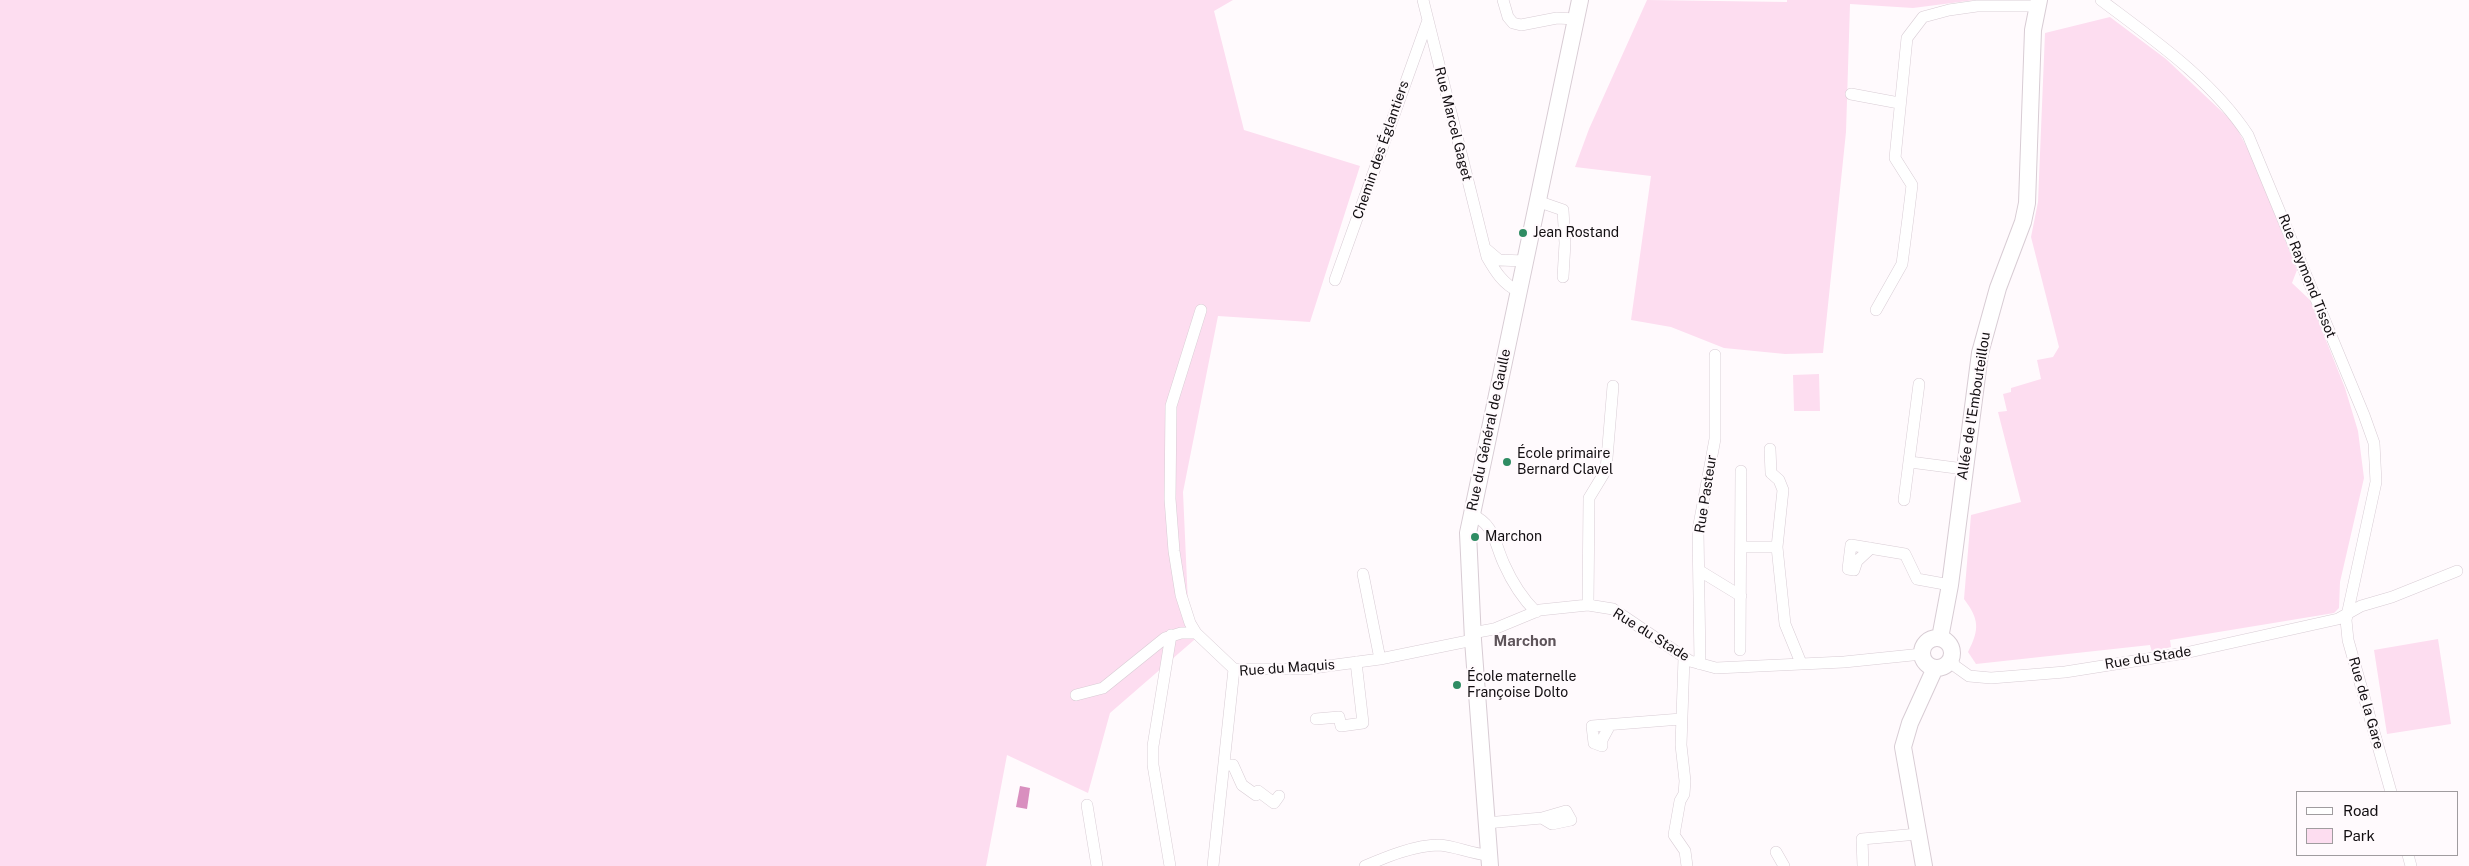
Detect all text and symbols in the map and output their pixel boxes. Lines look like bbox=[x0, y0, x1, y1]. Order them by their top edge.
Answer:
street label: Rue Marcel Gaget bbox=[1431, 65, 1475, 183]
street label: Chemin des Églantiers bbox=[1349, 78, 1413, 222]
street label: Rue Raymond Tissot bbox=[2274, 212, 2340, 340]
place label: Jean Rostand bbox=[1533, 225, 1619, 241]
marker: Jean Rostand bbox=[1517, 227, 1529, 239]
street label: Allée de l'Embouteillou bbox=[1954, 331, 1994, 481]
street label: Rue du Général de Gaulle bbox=[1464, 347, 1514, 513]
place label: École primaire Bernard Clavel bbox=[1517, 446, 1613, 478]
street label: Rue Pasteur bbox=[1692, 454, 1720, 534]
marker: École primaire Bernard Clavel bbox=[1501, 456, 1513, 468]
place label: Marchon bbox=[1485, 529, 1542, 545]
marker: Marchon bbox=[1469, 531, 1481, 543]
street label: Rue du Stade bbox=[1610, 605, 1692, 665]
district label: Marchon bbox=[1494, 632, 1556, 650]
street label: Rue du Stade bbox=[2104, 643, 2192, 673]
street label: Rue de la Gare bbox=[2345, 655, 2387, 751]
street label: Rue du Maquis bbox=[1239, 656, 1335, 680]
place label: École maternelle Françoise Dolto bbox=[1467, 669, 1576, 702]
marker: École maternelle Françoise Dolto bbox=[1451, 679, 1463, 691]
legend bbox=[2296, 791, 2459, 856]
text: Road bbox=[2343, 802, 2379, 819]
text: Park bbox=[2343, 827, 2375, 844]

